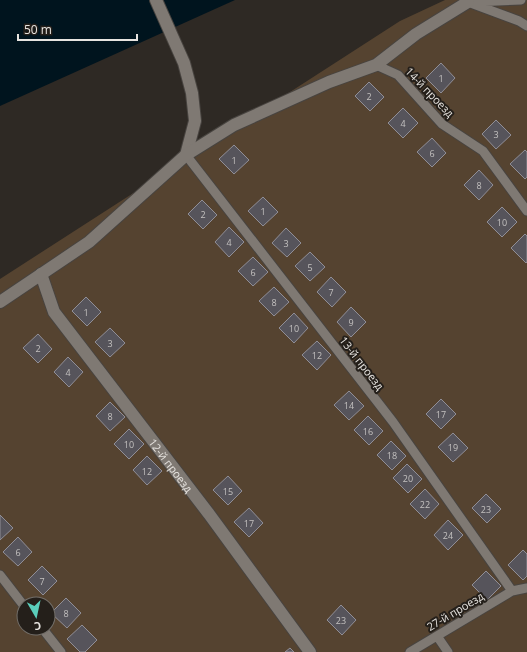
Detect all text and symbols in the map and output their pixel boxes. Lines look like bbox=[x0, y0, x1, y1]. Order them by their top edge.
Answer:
scale bar bbox=[18, 16, 137, 42]
text: 50 m bbox=[24, 21, 52, 38]
street label: 14-й проезд bbox=[402, 64, 458, 121]
house number: 1 bbox=[438, 72, 444, 85]
house number: 2 bbox=[366, 90, 372, 103]
house number: 4 bbox=[400, 117, 406, 130]
house number: 3 bbox=[493, 128, 499, 141]
house number: 6 bbox=[429, 147, 435, 160]
house number: 1 bbox=[231, 154, 237, 167]
house number: 8 bbox=[476, 179, 482, 192]
house number: 1 bbox=[260, 205, 266, 218]
house number: 2 bbox=[200, 208, 206, 221]
house number: 10 bbox=[497, 216, 507, 229]
house number: 4 bbox=[226, 236, 232, 249]
house number: 3 bbox=[283, 237, 289, 250]
house number: 5 bbox=[307, 261, 313, 274]
house number: 6 bbox=[250, 266, 256, 279]
house number: 7 bbox=[328, 286, 334, 299]
house number: 8 bbox=[271, 296, 277, 309]
house number: 1 bbox=[83, 306, 89, 319]
house number: 9 bbox=[348, 316, 354, 329]
house number: 10 bbox=[289, 322, 299, 335]
street label: 13-й проезд bbox=[336, 333, 388, 393]
house number: 3 bbox=[107, 337, 113, 350]
house number: 2 bbox=[35, 342, 41, 355]
house number: 12 bbox=[312, 349, 322, 362]
house number: 4 bbox=[65, 366, 71, 379]
house number: 14 bbox=[344, 399, 354, 412]
house number: 17 bbox=[436, 408, 446, 421]
house number: 8 bbox=[107, 410, 113, 423]
house number: 16 bbox=[363, 425, 373, 438]
street label: 12-й проезд bbox=[147, 436, 197, 494]
house number: 10 bbox=[124, 438, 134, 451]
house number: 19 bbox=[448, 441, 458, 454]
house number: 18 bbox=[387, 449, 397, 462]
house number: 12 bbox=[142, 466, 152, 476]
house number: 20 bbox=[403, 472, 413, 485]
house number: 15 bbox=[223, 485, 233, 498]
house number: 22 bbox=[420, 498, 430, 511]
house number: 23 bbox=[481, 503, 491, 516]
house number: 17 bbox=[244, 517, 254, 530]
house number: 24 bbox=[443, 529, 453, 542]
house number: 6 bbox=[15, 546, 21, 559]
house number: 7 bbox=[39, 575, 45, 588]
street label: 27-й проезд bbox=[424, 588, 487, 634]
north arrow bbox=[16, 596, 56, 636]
house number: 8 bbox=[63, 607, 69, 620]
house number: 23 bbox=[336, 614, 346, 627]
text: С bbox=[33, 618, 42, 634]

